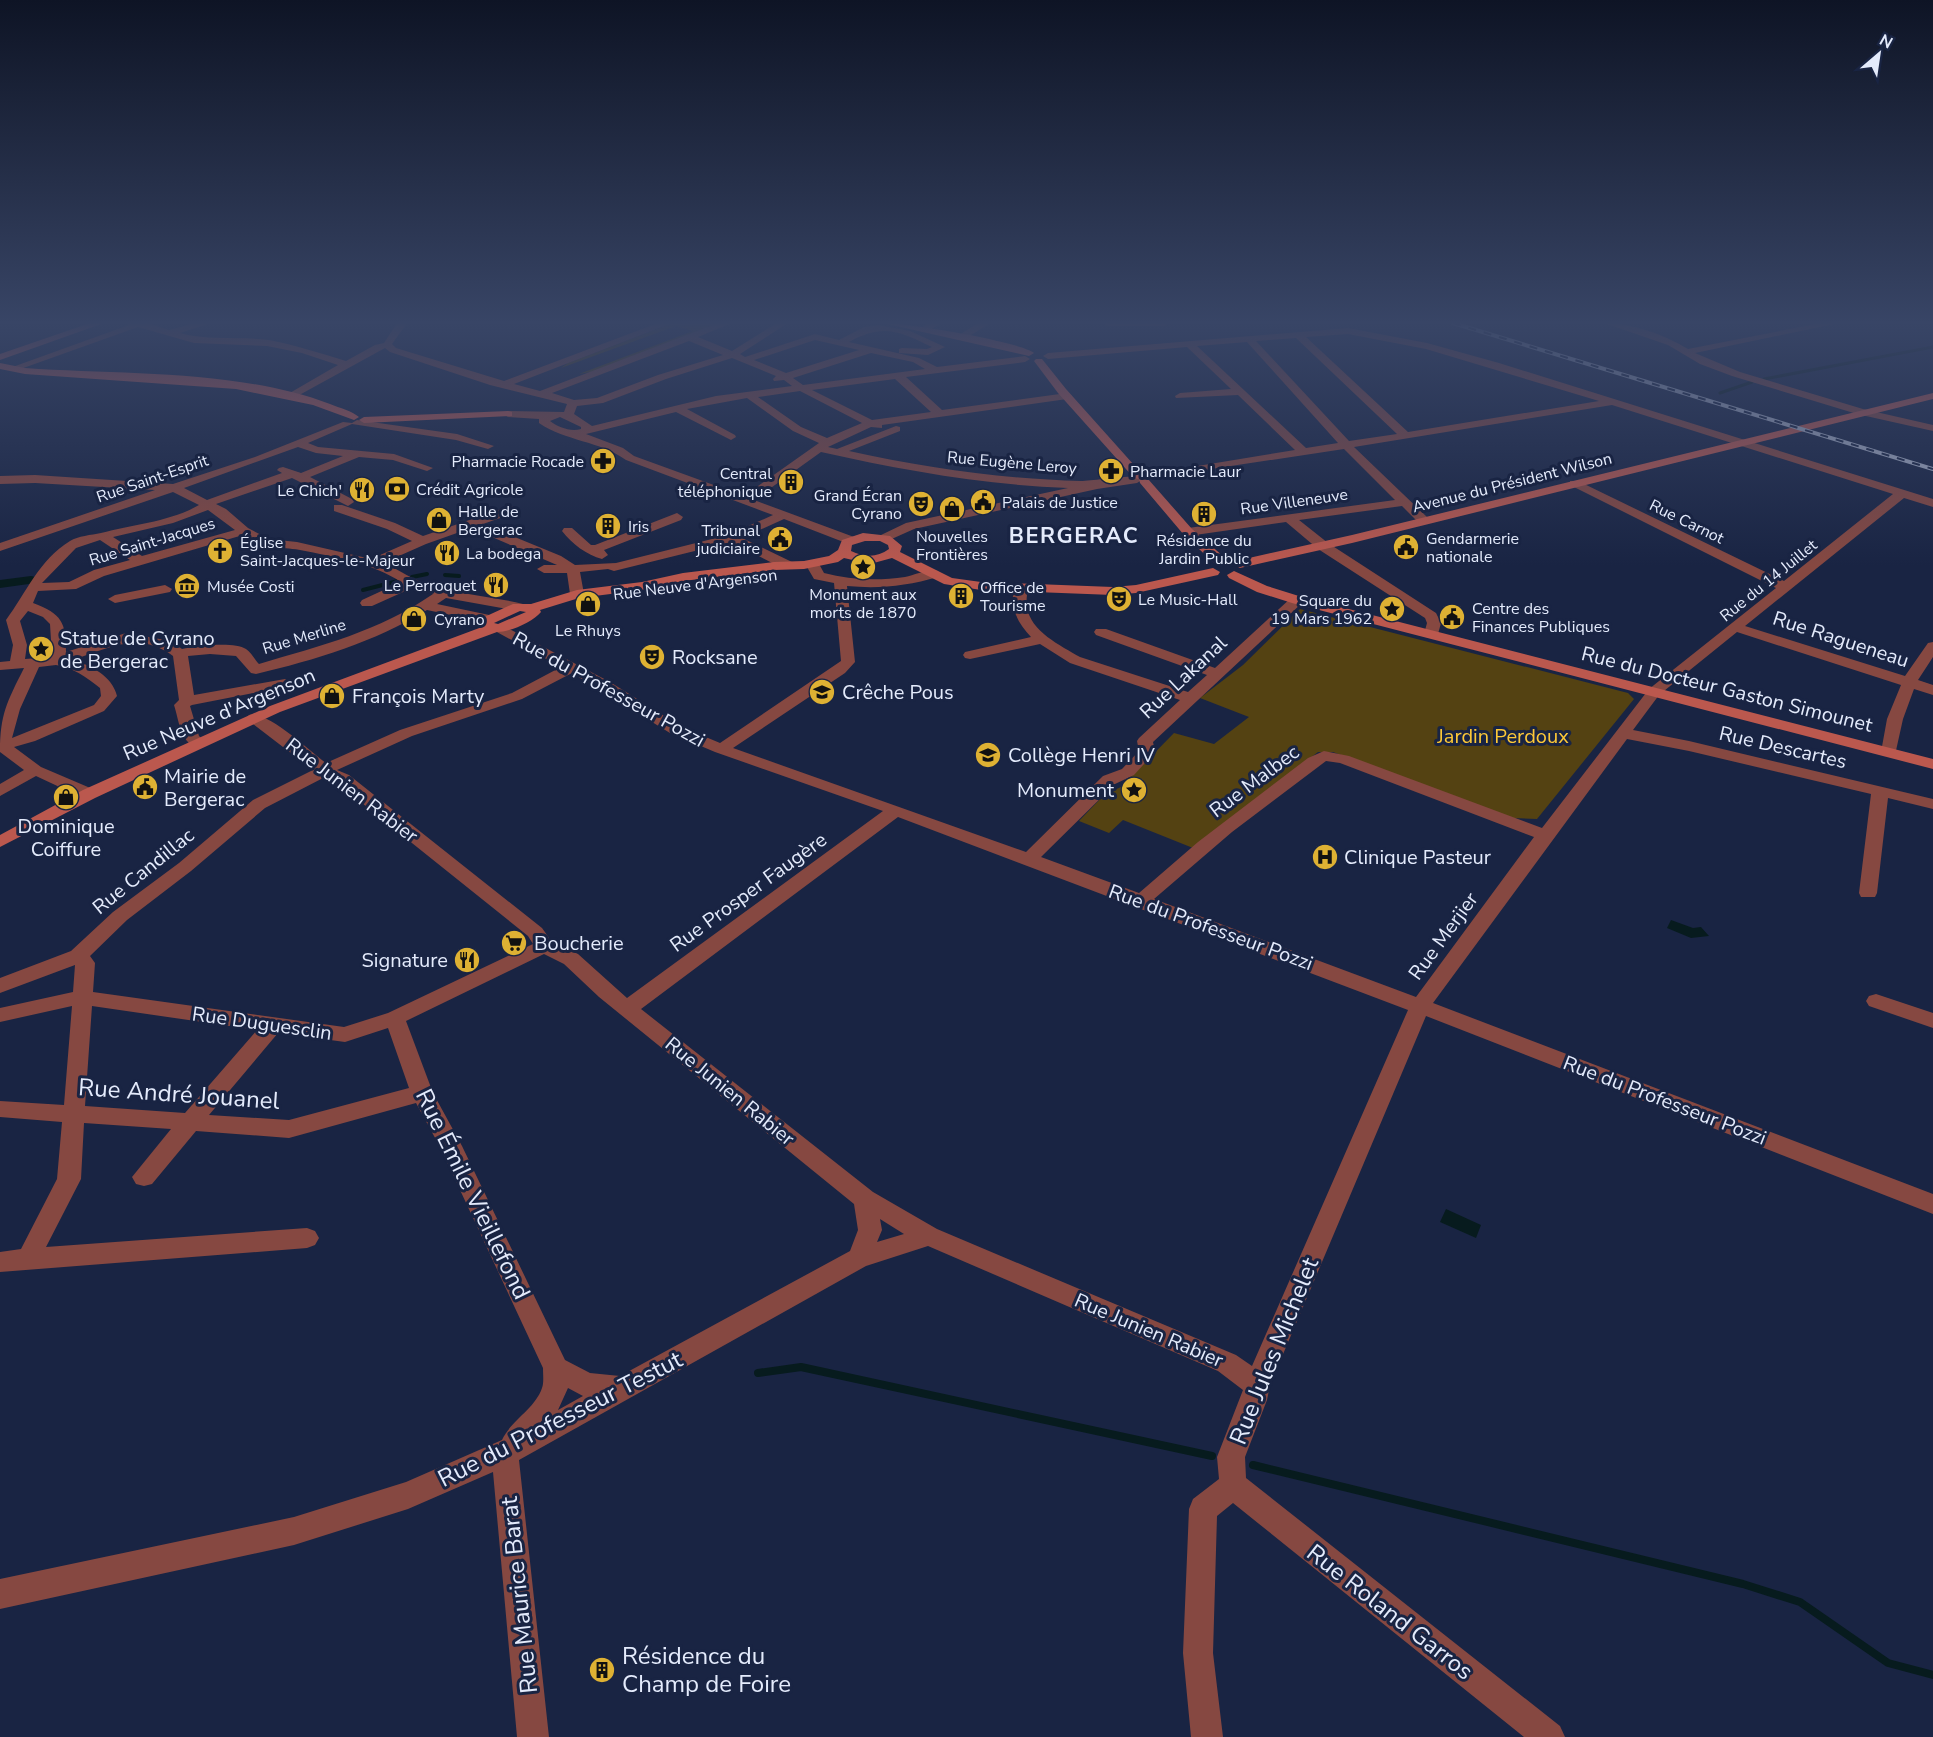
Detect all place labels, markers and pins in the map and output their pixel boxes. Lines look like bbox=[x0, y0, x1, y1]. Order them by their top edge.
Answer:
pharmacy icon: Pharmacie Rocade bbox=[588, 446, 618, 476]
place label: Pharmacie Rocade bbox=[452, 451, 584, 473]
pharmacy icon: Pharmacie Laur bbox=[1096, 456, 1126, 486]
place label: Pharmacie Laur bbox=[1130, 461, 1241, 483]
place label: Central téléphonique bbox=[678, 463, 772, 503]
building icon: Central téléphonique bbox=[776, 467, 806, 497]
bank icon: Crédit Agricole bbox=[382, 474, 412, 504]
restaurant icon: Le Chich' bbox=[347, 475, 377, 505]
place label: Crédit Agricole bbox=[416, 479, 523, 501]
place label: Le Chich' bbox=[277, 480, 342, 502]
place label: Grand Écran Cyrano bbox=[814, 485, 902, 525]
public building icon: Palais de Justice bbox=[968, 487, 998, 517]
theatre icon: Grand Écran Cyrano bbox=[906, 489, 936, 519]
place label: Palais de Justice bbox=[1002, 492, 1118, 514]
shop icon: Nouvelles Frontières bbox=[937, 494, 967, 524]
building icon: Résidence du Jardin Public bbox=[1189, 499, 1219, 529]
place label: Halle de Bergerac bbox=[458, 501, 523, 541]
shop icon: Halle de Bergerac bbox=[424, 505, 454, 535]
building icon: Iris bbox=[593, 511, 623, 541]
place label: Iris bbox=[628, 516, 649, 538]
place label: Tribunal judiciaire bbox=[696, 520, 760, 560]
public building icon: Tribunal judiciaire bbox=[765, 524, 795, 554]
place label: Nouvelles Frontières bbox=[916, 526, 988, 566]
place label: Gendarmerie nationale bbox=[1426, 528, 1519, 568]
place label: Résidence du Jardin Public bbox=[1156, 530, 1252, 570]
place label: Église Saint-Jacques-le-Majeur bbox=[240, 532, 415, 572]
public building icon: Gendarmerie nationale bbox=[1391, 532, 1421, 562]
church icon: Église Saint-Jacques-le-Majeur bbox=[205, 536, 235, 566]
restaurant icon: La bodega bbox=[432, 538, 462, 568]
place label: La bodega bbox=[466, 543, 541, 565]
place icon: Monument aux morts de 1870 bbox=[848, 552, 878, 582]
restaurant icon: Le Perroquet bbox=[481, 570, 511, 600]
museum icon: Musée Costi bbox=[172, 571, 202, 601]
place label: Le Perroquet bbox=[384, 575, 476, 597]
place label: Musée Costi bbox=[207, 576, 295, 598]
place label: Office de Tourisme bbox=[980, 577, 1046, 617]
building icon: Office de Tourisme bbox=[946, 581, 976, 611]
place label: Monument aux morts de 1870 bbox=[809, 584, 917, 624]
theatre icon: Le Music-Hall bbox=[1104, 584, 1134, 614]
shop icon: Le Rhuys bbox=[573, 589, 603, 619]
place label: Le Music-Hall bbox=[1138, 589, 1238, 611]
place label: Square du 19 Mars 1962 bbox=[1271, 590, 1372, 630]
place icon: Square du 19 Mars 1962 bbox=[1377, 594, 1407, 624]
place label: Centre des Finances Publiques bbox=[1472, 598, 1610, 638]
public building icon: Centre des Finances Publiques bbox=[1437, 602, 1467, 632]
shop icon: Cyrano bbox=[399, 604, 429, 634]
place label: Cyrano bbox=[434, 609, 485, 631]
place label: Le Rhuys bbox=[555, 620, 621, 642]
place label: Statue de Cyrano de Bergerac bbox=[60, 625, 215, 675]
place icon: Statue de Cyrano de Bergerac bbox=[26, 634, 56, 664]
theatre icon: Rocksane bbox=[637, 642, 667, 672]
place label: Rocksane bbox=[672, 644, 758, 671]
school or university icon: Crêche Pous bbox=[807, 677, 837, 707]
place label: Crêche Pous bbox=[842, 679, 954, 706]
shop icon: François Marty bbox=[317, 681, 347, 711]
place label: François Marty bbox=[352, 683, 485, 710]
school or university icon: Collège Henri IV bbox=[973, 740, 1003, 770]
place label: Collège Henri IV bbox=[1008, 742, 1155, 769]
place label: Mairie de Bergerac bbox=[164, 763, 246, 813]
public building icon: Mairie de Bergerac bbox=[130, 772, 160, 802]
place icon: Monument bbox=[1119, 775, 1149, 805]
place label: Monument bbox=[1017, 777, 1115, 804]
shop icon: Dominique Coiffure bbox=[51, 782, 81, 812]
place label: Dominique Coiffure bbox=[17, 813, 115, 863]
hospital icon: Clinique Pasteur bbox=[1310, 842, 1340, 872]
place label: Clinique Pasteur bbox=[1344, 844, 1491, 871]
supermarket icon: Boucherie bbox=[499, 928, 529, 958]
place label: Boucherie bbox=[534, 930, 624, 957]
restaurant icon: Signature bbox=[452, 945, 482, 975]
place label: Signature bbox=[361, 947, 448, 974]
place label: Résidence du Champ de Foire bbox=[622, 1640, 791, 1700]
building icon: Résidence du Champ de Foire bbox=[587, 1655, 617, 1685]

